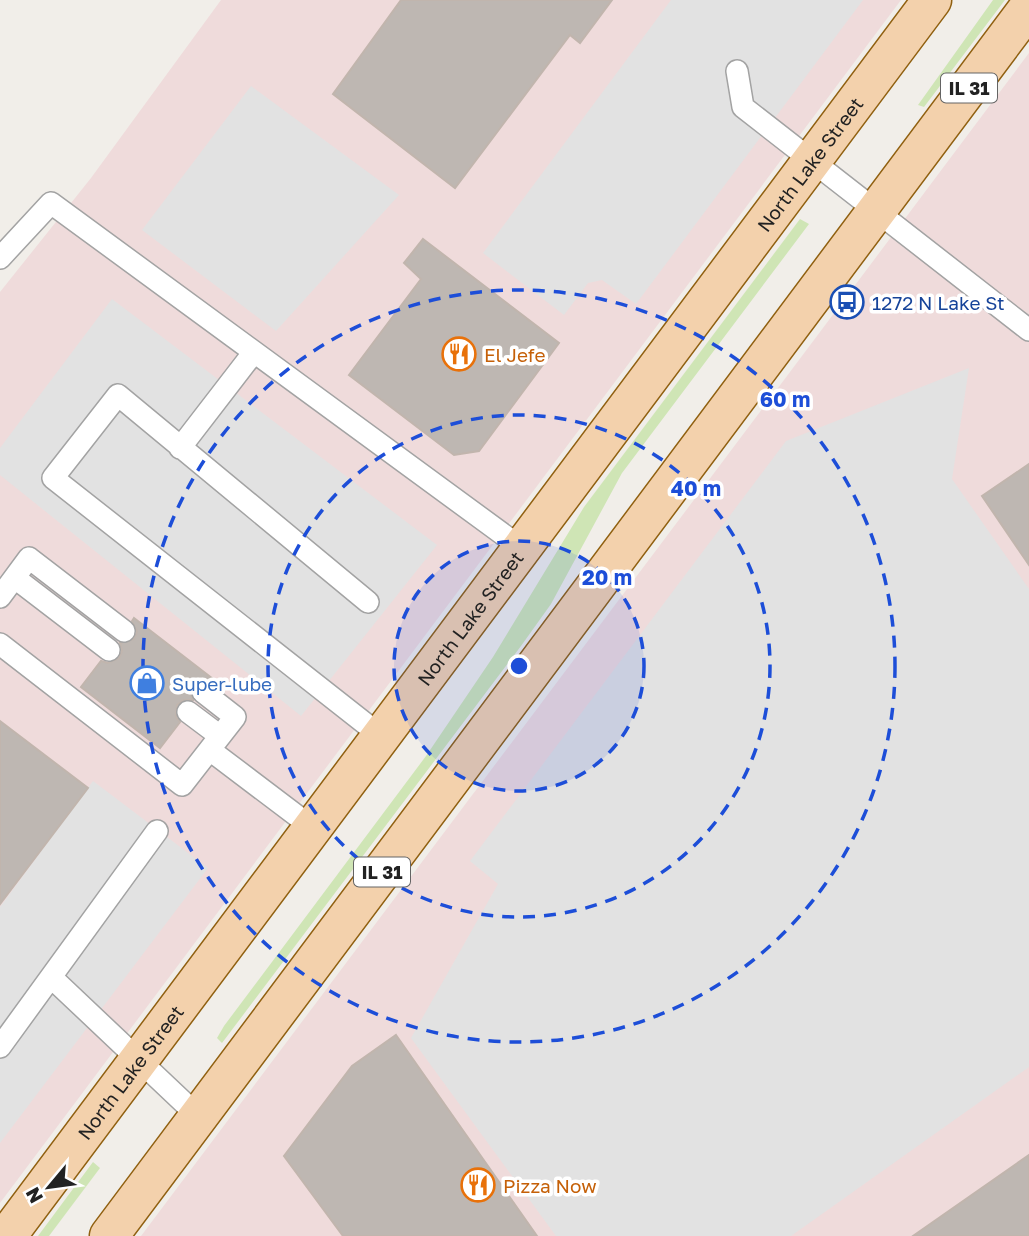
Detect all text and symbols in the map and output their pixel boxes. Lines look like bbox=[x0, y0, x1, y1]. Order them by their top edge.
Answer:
road number: IL 31 bbox=[941, 74, 997, 102]
street label: North Lake Street bbox=[752, 92, 867, 236]
bus stop icon: 1272 N Lake St bbox=[828, 283, 866, 321]
place label: 1272 N Lake St bbox=[872, 291, 1005, 314]
restaurant icon: El Jefe bbox=[440, 335, 478, 373]
place label: El Jefe bbox=[484, 343, 546, 366]
text: 60 m bbox=[760, 386, 810, 412]
text: 40 m bbox=[671, 475, 721, 501]
street label: North Lake Street bbox=[412, 546, 527, 690]
text: 20 m bbox=[582, 564, 632, 590]
centre of rings bbox=[507, 654, 531, 678]
shop icon: Super-lube bbox=[128, 664, 166, 702]
place label: Super-lube bbox=[172, 672, 272, 695]
road number: IL 31 bbox=[354, 858, 410, 886]
street label: North Lake Street bbox=[72, 1000, 188, 1144]
north arrow bbox=[14, 1152, 84, 1222]
restaurant icon: Pizza Now bbox=[459, 1166, 497, 1204]
place label: Pizza Now bbox=[503, 1174, 597, 1197]
text: N bbox=[20, 1184, 47, 1207]

